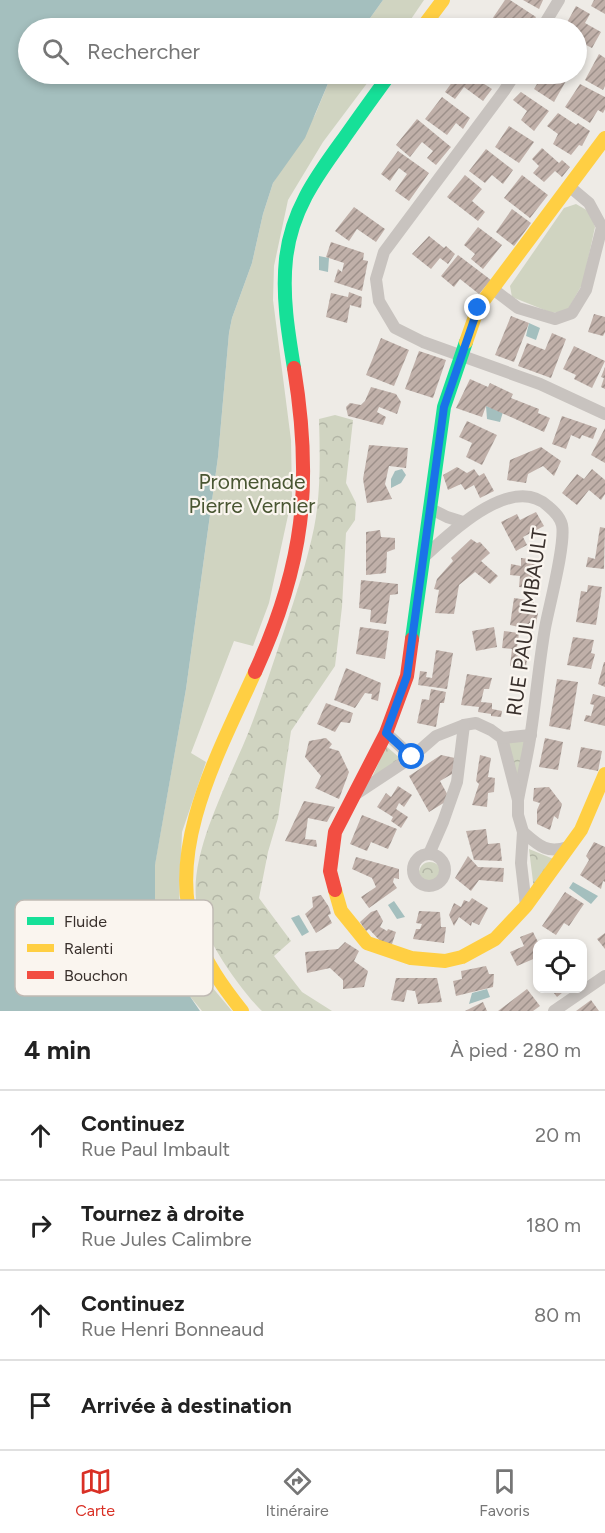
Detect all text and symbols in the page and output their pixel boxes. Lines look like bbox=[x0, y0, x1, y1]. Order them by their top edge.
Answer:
search box bbox=[18, 18, 587, 84]
icon: search bbox=[39, 35, 72, 68]
text: Rechercher bbox=[87, 38, 200, 65]
route end bbox=[464, 294, 490, 320]
park label: Promenade Pierre Vernier bbox=[189, 469, 315, 518]
street label: RUE PAUL IMBAULT bbox=[501, 526, 552, 717]
route start bbox=[398, 743, 424, 769]
legend bbox=[15, 900, 213, 996]
text: Fluide bbox=[64, 912, 107, 931]
text: Ralenti bbox=[64, 939, 113, 958]
map controls bbox=[533, 939, 587, 993]
button: locate bbox=[533, 939, 587, 993]
text: Bouchon bbox=[64, 966, 128, 985]
text: 4 min bbox=[24, 1034, 91, 1066]
text: À pied · 280 m bbox=[450, 1038, 581, 1062]
text: Continuez bbox=[81, 1110, 185, 1137]
icon: ahead bbox=[24, 1119, 57, 1152]
text: 20 m bbox=[535, 1123, 581, 1147]
text: Rue Paul Imbault bbox=[81, 1137, 230, 1161]
text: Tournez à droite bbox=[81, 1200, 244, 1227]
icon: right bbox=[24, 1209, 57, 1242]
text: 180 m bbox=[526, 1213, 581, 1237]
text: Rue Jules Calimbre bbox=[81, 1227, 252, 1251]
text: Continuez bbox=[81, 1290, 185, 1317]
icon: ahead bbox=[24, 1299, 57, 1332]
text: 80 m bbox=[534, 1303, 581, 1327]
text: Rue Henri Bonneaud bbox=[81, 1317, 264, 1341]
icon: arrive bbox=[24, 1389, 57, 1422]
text: Arrivée à destination bbox=[81, 1392, 292, 1419]
tab: Carte bbox=[75, 1465, 115, 1520]
tab: Itinéraire bbox=[266, 1465, 329, 1520]
tab: Favoris bbox=[479, 1465, 530, 1520]

